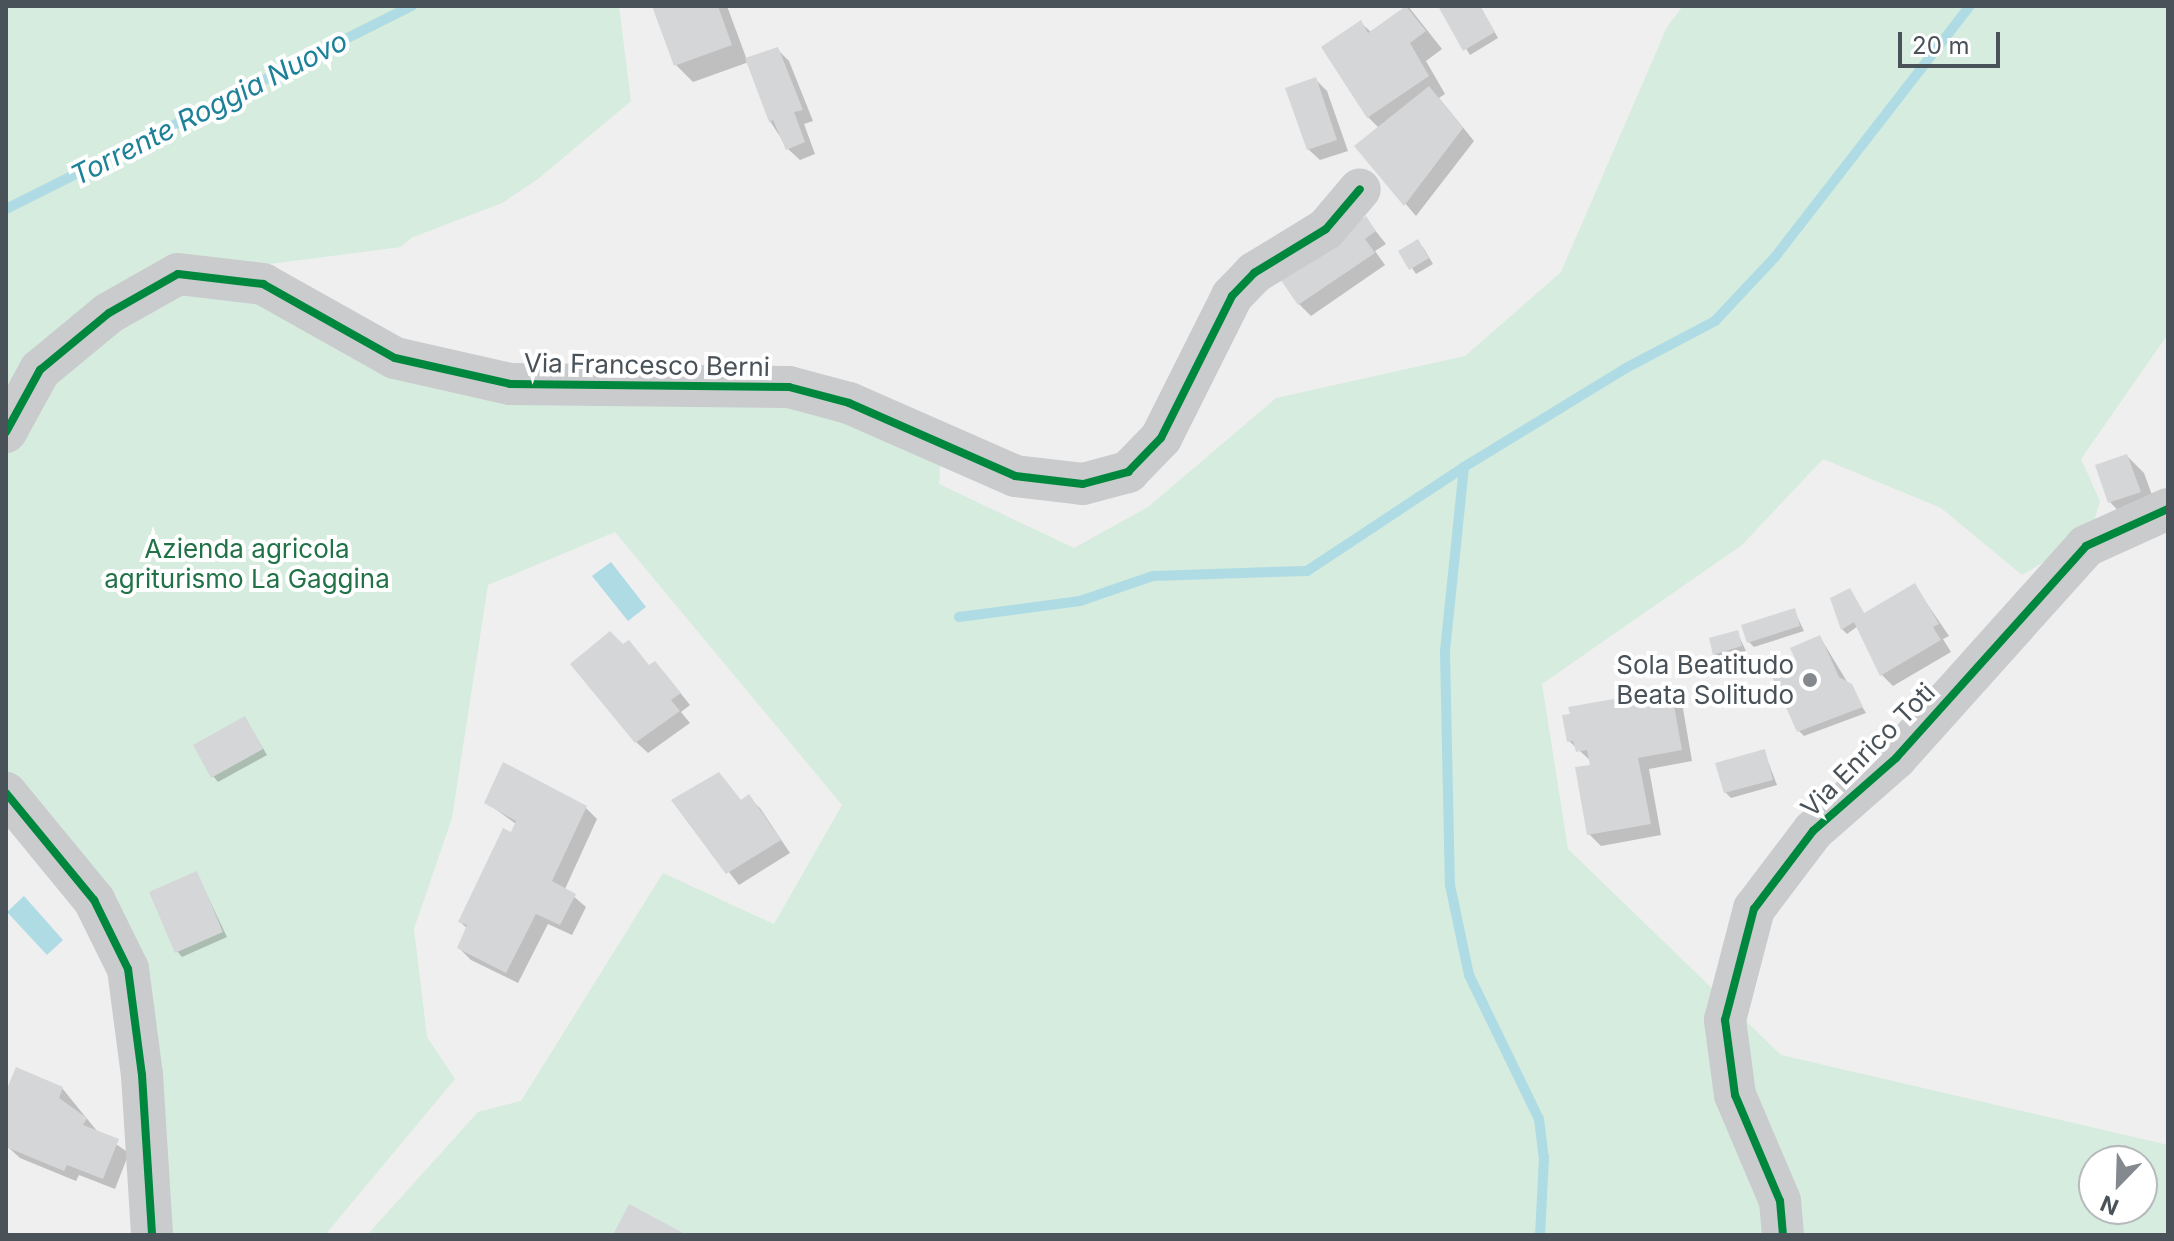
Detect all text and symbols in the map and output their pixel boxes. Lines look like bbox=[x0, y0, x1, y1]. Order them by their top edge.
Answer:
scale bar bbox=[1902, 16, 2004, 66]
water label: Torrente Roggia Nuovo bbox=[65, 24, 353, 192]
text: 20 m bbox=[1912, 31, 1970, 60]
street label: Via Francesco Berni bbox=[524, 347, 770, 383]
park label: Azienda agricola agriturismo La Gaggina bbox=[104, 533, 390, 594]
place label: Sola Beatitudo Beata Solitudo bbox=[1616, 649, 1794, 710]
marker: Sola Beatitudo Beata Solitudo bbox=[1801, 671, 1819, 689]
street label: Via Enrico Toti bbox=[1795, 677, 1941, 823]
north arrow bbox=[2078, 1145, 2158, 1225]
text: N bbox=[2097, 1190, 2122, 1220]

